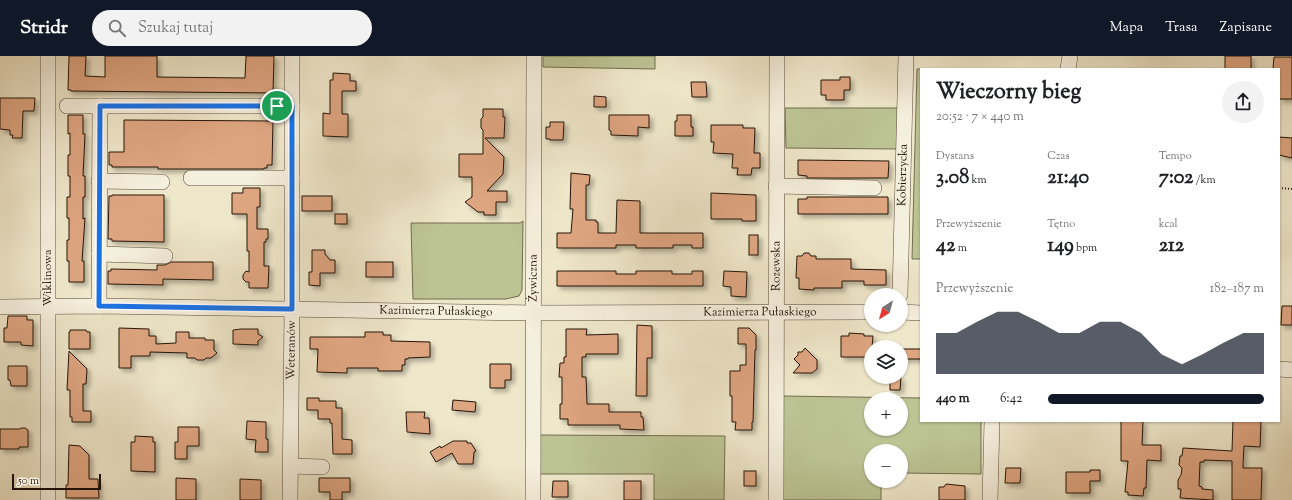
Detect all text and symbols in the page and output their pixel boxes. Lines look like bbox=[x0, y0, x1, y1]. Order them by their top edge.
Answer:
search box bbox=[92, 10, 372, 46]
text: Stridr bbox=[20, 15, 68, 42]
icon: search bbox=[106, 17, 128, 39]
text: Szukaj tutaj bbox=[138, 18, 213, 39]
text: Mapa bbox=[1110, 18, 1143, 38]
text: Trasa bbox=[1165, 18, 1197, 38]
text: Zapisane bbox=[1219, 18, 1272, 38]
text: Wieczorny bieg bbox=[936, 77, 1081, 109]
button: share bbox=[1222, 81, 1264, 123]
pin bbox=[260, 89, 294, 123]
icon: arrive bbox=[266, 95, 288, 117]
text: 20:52 · 7 × 440 m bbox=[936, 108, 1024, 126]
street label: Kobierzycka bbox=[893, 143, 913, 206]
text: Dystans bbox=[936, 148, 974, 164]
text: Czas bbox=[1047, 148, 1070, 164]
text: Tempo bbox=[1159, 148, 1192, 164]
text: 3.08 bbox=[936, 164, 969, 193]
text: 21:40 bbox=[1047, 164, 1089, 193]
text: 7:02 bbox=[1159, 164, 1193, 193]
text: km bbox=[969, 172, 987, 188]
text: /km bbox=[1193, 172, 1216, 188]
text: Przewyższenie bbox=[936, 216, 1001, 232]
text: Tętno bbox=[1047, 216, 1075, 232]
text: kcal bbox=[1159, 216, 1178, 232]
text: 42 bbox=[936, 232, 955, 261]
text: 149 bbox=[1047, 232, 1074, 261]
text: 212 bbox=[1159, 232, 1184, 261]
street label: Rozewska bbox=[767, 240, 786, 291]
text: m bbox=[955, 240, 967, 256]
text: bpm bbox=[1074, 240, 1097, 256]
street label: Wiklinowa bbox=[39, 249, 57, 307]
street label: Żywiczna bbox=[524, 254, 543, 302]
text: Przewyższenie bbox=[936, 280, 1013, 298]
text: 182–187 m bbox=[1210, 280, 1264, 298]
north arrow bbox=[864, 288, 908, 332]
map controls bbox=[864, 288, 908, 488]
street label: Kazimierza Pułaskiego bbox=[379, 302, 493, 321]
street label: Kazimierza Pułaskiego bbox=[703, 303, 817, 321]
street label: Weteranów bbox=[282, 320, 301, 380]
button: layers bbox=[864, 340, 908, 384]
text: 440 m bbox=[936, 390, 969, 408]
text: 6:42 bbox=[1000, 390, 1022, 408]
button: + bbox=[864, 392, 908, 436]
button: − bbox=[864, 444, 908, 488]
scale bar bbox=[12, 472, 101, 491]
text: 50 m bbox=[18, 473, 39, 489]

